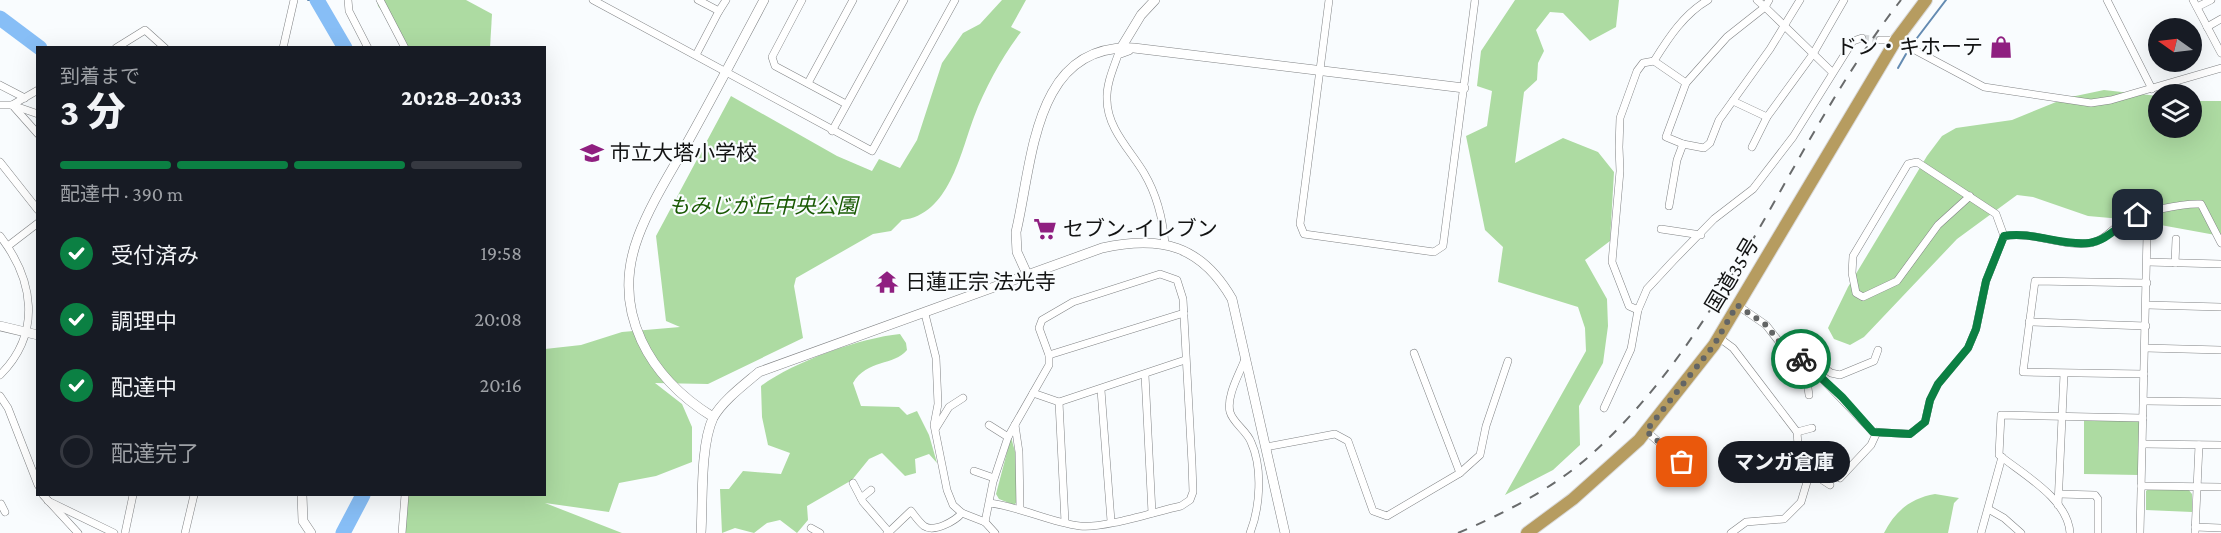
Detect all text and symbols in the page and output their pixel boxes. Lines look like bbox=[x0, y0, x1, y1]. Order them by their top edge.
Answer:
north arrow bbox=[2148, 18, 2202, 72]
map controls bbox=[2148, 18, 2202, 138]
shop icon: ドン・キホーテ bbox=[1988, 34, 2014, 60]
place label: ドン・キホーテ bbox=[1836, 35, 1983, 59]
text: 到着まで bbox=[60, 65, 140, 87]
button: layers bbox=[2148, 84, 2202, 138]
text: 20:28–20:33 bbox=[401, 85, 522, 110]
text: 3 分 bbox=[60, 90, 126, 133]
school or university icon: 市立大塔小学校 bbox=[579, 140, 605, 166]
place label: 市立大塔小学校 bbox=[610, 141, 757, 165]
text: 配達中 · 390 m bbox=[60, 183, 183, 205]
pin bbox=[2112, 189, 2163, 240]
park label: もみじが丘中央公園 bbox=[669, 194, 860, 218]
icon: home bbox=[2121, 198, 2154, 231]
supermarket icon: セブン-イレブン bbox=[1032, 216, 1058, 242]
place label: セブン-イレブン bbox=[1063, 217, 1218, 241]
street label: 国道35号 bbox=[1700, 233, 1764, 317]
icon: check bbox=[60, 237, 93, 270]
text: 19:58 bbox=[480, 242, 522, 264]
text: 受付済み bbox=[111, 243, 199, 268]
temple icon: 日蓮正宗 法光寺 bbox=[874, 269, 900, 295]
place label: 日蓮正宗 法光寺 bbox=[905, 270, 1056, 294]
icon: check bbox=[60, 303, 93, 336]
text: 20:08 bbox=[475, 308, 522, 330]
text: 調理中 bbox=[111, 309, 177, 334]
courier bbox=[1771, 329, 1831, 389]
icon: bike bbox=[1785, 343, 1818, 376]
icon: check bbox=[60, 369, 93, 402]
text: 20:16 bbox=[480, 374, 522, 396]
text: 配達中 bbox=[111, 375, 177, 400]
pin bbox=[1656, 436, 1707, 487]
text: 配達完了 bbox=[111, 441, 199, 466]
callout: マンガ倉庫 bbox=[1718, 441, 1850, 483]
icon: bag bbox=[1665, 445, 1698, 478]
text: マンガ倉庫 bbox=[1734, 451, 1834, 473]

